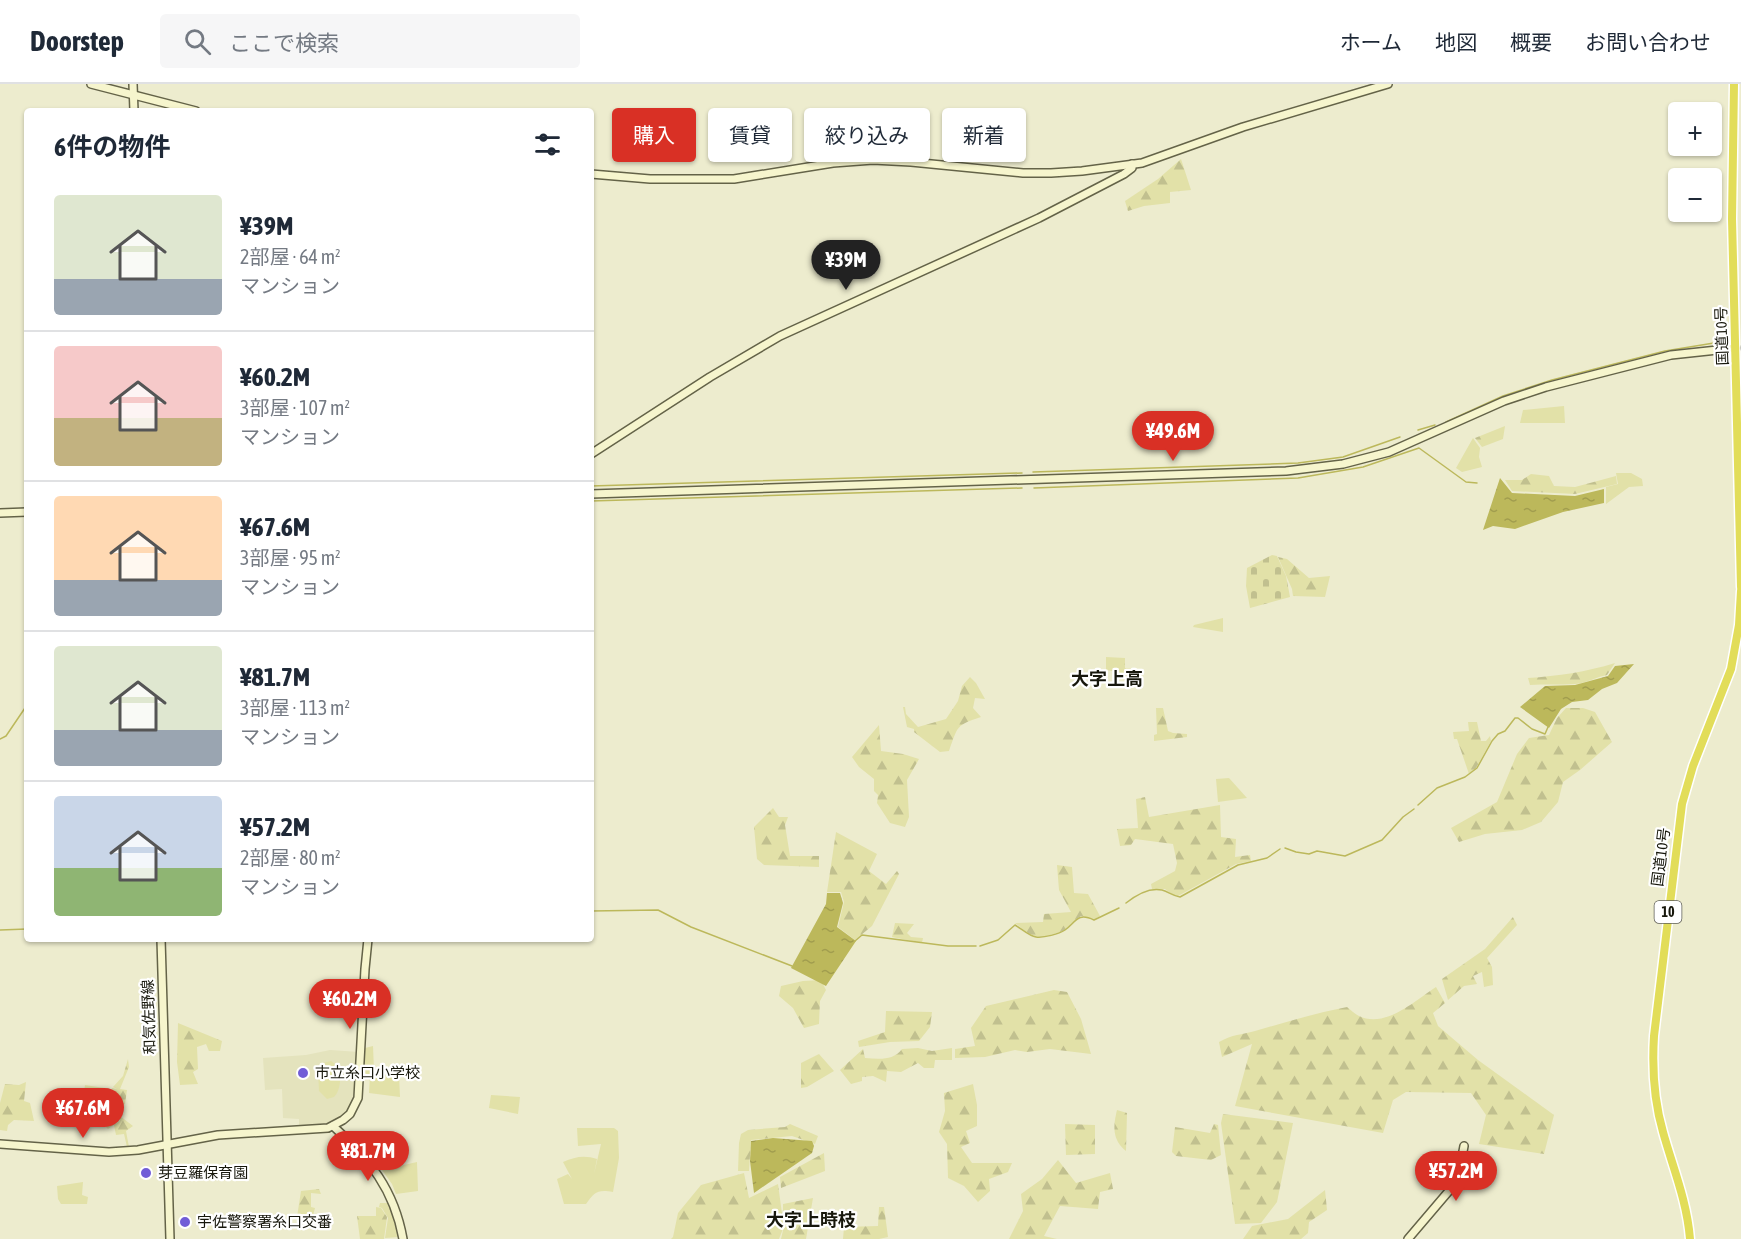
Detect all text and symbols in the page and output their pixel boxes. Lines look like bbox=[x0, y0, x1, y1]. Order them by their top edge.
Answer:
search box bbox=[160, 14, 580, 68]
text: Doorstep bbox=[30, 25, 124, 57]
icon: search bbox=[181, 25, 214, 58]
text: ここで検索 bbox=[229, 30, 339, 56]
text: ホーム bbox=[1340, 30, 1402, 54]
text: 地図 bbox=[1435, 30, 1477, 54]
text: 概要 bbox=[1510, 30, 1552, 54]
text: お問い合わせ bbox=[1585, 30, 1711, 54]
map controls bbox=[1668, 102, 1722, 222]
button: + bbox=[1668, 102, 1722, 156]
chip: 購入 bbox=[612, 108, 696, 162]
chip: 賃貸 bbox=[708, 108, 792, 162]
chip: 絞り込み bbox=[804, 108, 930, 162]
chip: 新着 bbox=[942, 108, 1026, 162]
icon: filters bbox=[531, 128, 564, 161]
text: 6件の物件 bbox=[54, 132, 170, 162]
button: − bbox=[1668, 168, 1722, 222]
text: ¥39M bbox=[240, 211, 293, 241]
icon: home bbox=[102, 219, 174, 291]
pin: ¥39M bbox=[810, 240, 882, 291]
text: 2部屋 · 64 m² bbox=[240, 245, 341, 268]
text: ¥39M bbox=[825, 248, 867, 271]
text: マンション bbox=[240, 274, 340, 297]
street label: 国道10号 bbox=[1712, 306, 1731, 366]
text: ¥60.2M bbox=[240, 362, 310, 392]
icon: home bbox=[102, 370, 174, 442]
text: 3部屋 · 107 m² bbox=[240, 396, 350, 419]
pin: ¥49.6M bbox=[1124, 411, 1222, 462]
text: ¥49.6M bbox=[1146, 419, 1200, 442]
text: マンション bbox=[240, 425, 340, 448]
text: ¥67.6M bbox=[240, 512, 310, 542]
icon: home bbox=[102, 520, 174, 592]
text: 3部屋 · 95 m² bbox=[240, 546, 341, 569]
text: マンション bbox=[240, 575, 340, 598]
text: ¥81.7M bbox=[240, 662, 310, 692]
district label: 大字上高 bbox=[1071, 668, 1143, 689]
icon: home bbox=[102, 670, 174, 742]
text: 3部屋 · 113 m² bbox=[240, 696, 350, 719]
text: マンション bbox=[240, 725, 340, 748]
text: ¥57.2M bbox=[240, 812, 310, 842]
icon: home bbox=[102, 820, 174, 892]
street label: 国道10号 bbox=[1648, 827, 1673, 887]
text: 2部屋 · 80 m² bbox=[240, 846, 341, 869]
text: マンション bbox=[240, 875, 340, 898]
road number: 10 bbox=[1654, 901, 1682, 923]
street label: 和気佐野線 bbox=[139, 979, 158, 1055]
pin: ¥60.2M bbox=[301, 979, 399, 1030]
text: ¥60.2M bbox=[323, 987, 377, 1010]
place label: 市立糸口小学校 bbox=[315, 1064, 420, 1081]
marker: 市立糸口小学校 bbox=[296, 1066, 310, 1080]
pin: ¥67.6M bbox=[34, 1088, 132, 1139]
text: ¥67.6M bbox=[56, 1096, 110, 1119]
pin: ¥81.7M bbox=[319, 1131, 417, 1182]
text: ¥81.7M bbox=[341, 1139, 395, 1162]
pin: ¥57.2M bbox=[1407, 1151, 1505, 1202]
text: ¥57.2M bbox=[1429, 1159, 1483, 1182]
place label: 芽豆羅保育園 bbox=[158, 1164, 248, 1181]
marker: 芽豆羅保育園 bbox=[139, 1166, 153, 1180]
district label: 大字上時枝 bbox=[766, 1209, 856, 1230]
place label: 宇佐警察署糸口交番 bbox=[197, 1213, 332, 1230]
marker: 宇佐警察署糸口交番 bbox=[178, 1215, 192, 1229]

